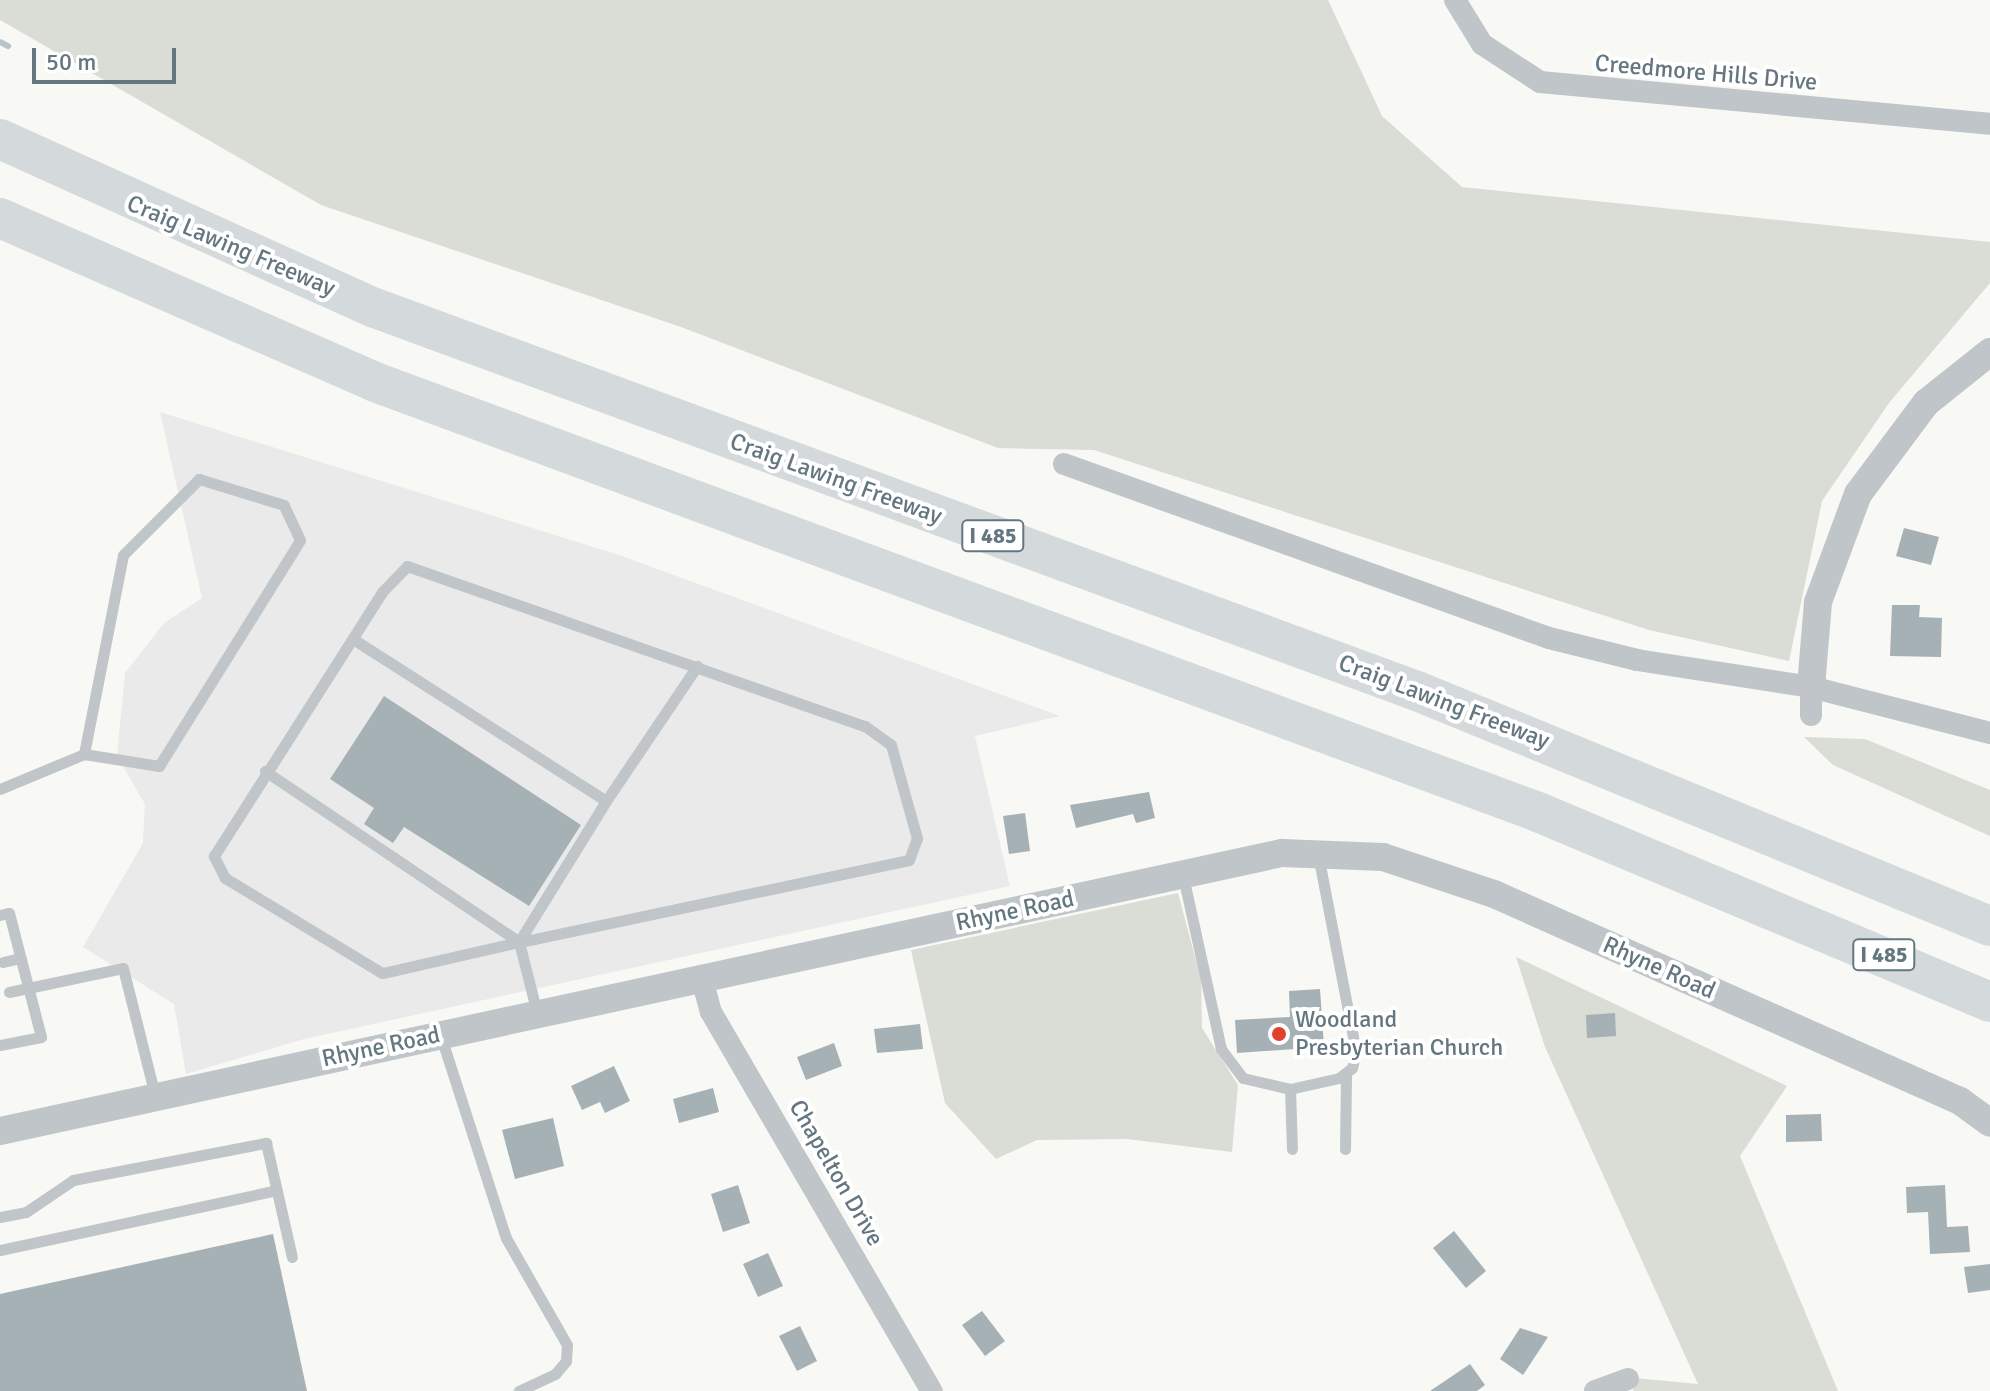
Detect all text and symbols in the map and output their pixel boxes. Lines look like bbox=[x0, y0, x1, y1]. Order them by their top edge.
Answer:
scale bar bbox=[36, 32, 180, 82]
text: 50 m bbox=[46, 47, 96, 77]
street label: Creedmore Hills Drive bbox=[1594, 49, 1818, 97]
street label: Craig Lawing Freeway bbox=[123, 189, 339, 303]
street label: Craig Lawing Freeway bbox=[726, 427, 946, 531]
road number: I 485 bbox=[961, 518, 1025, 554]
street label: Craig Lawing Freeway bbox=[1335, 649, 1553, 755]
street label: Rhyne Road bbox=[953, 884, 1077, 938]
street label: Rhyne Road bbox=[1598, 930, 1720, 1006]
road number: I 485 bbox=[1852, 937, 1916, 973]
place label: Woodland Presbyterian Church bbox=[1295, 1006, 1503, 1062]
street label: Rhyne Road bbox=[319, 1020, 443, 1074]
marker: Woodland Presbyterian Church bbox=[1270, 1025, 1288, 1043]
street label: Chapelton Drive bbox=[783, 1095, 889, 1251]

